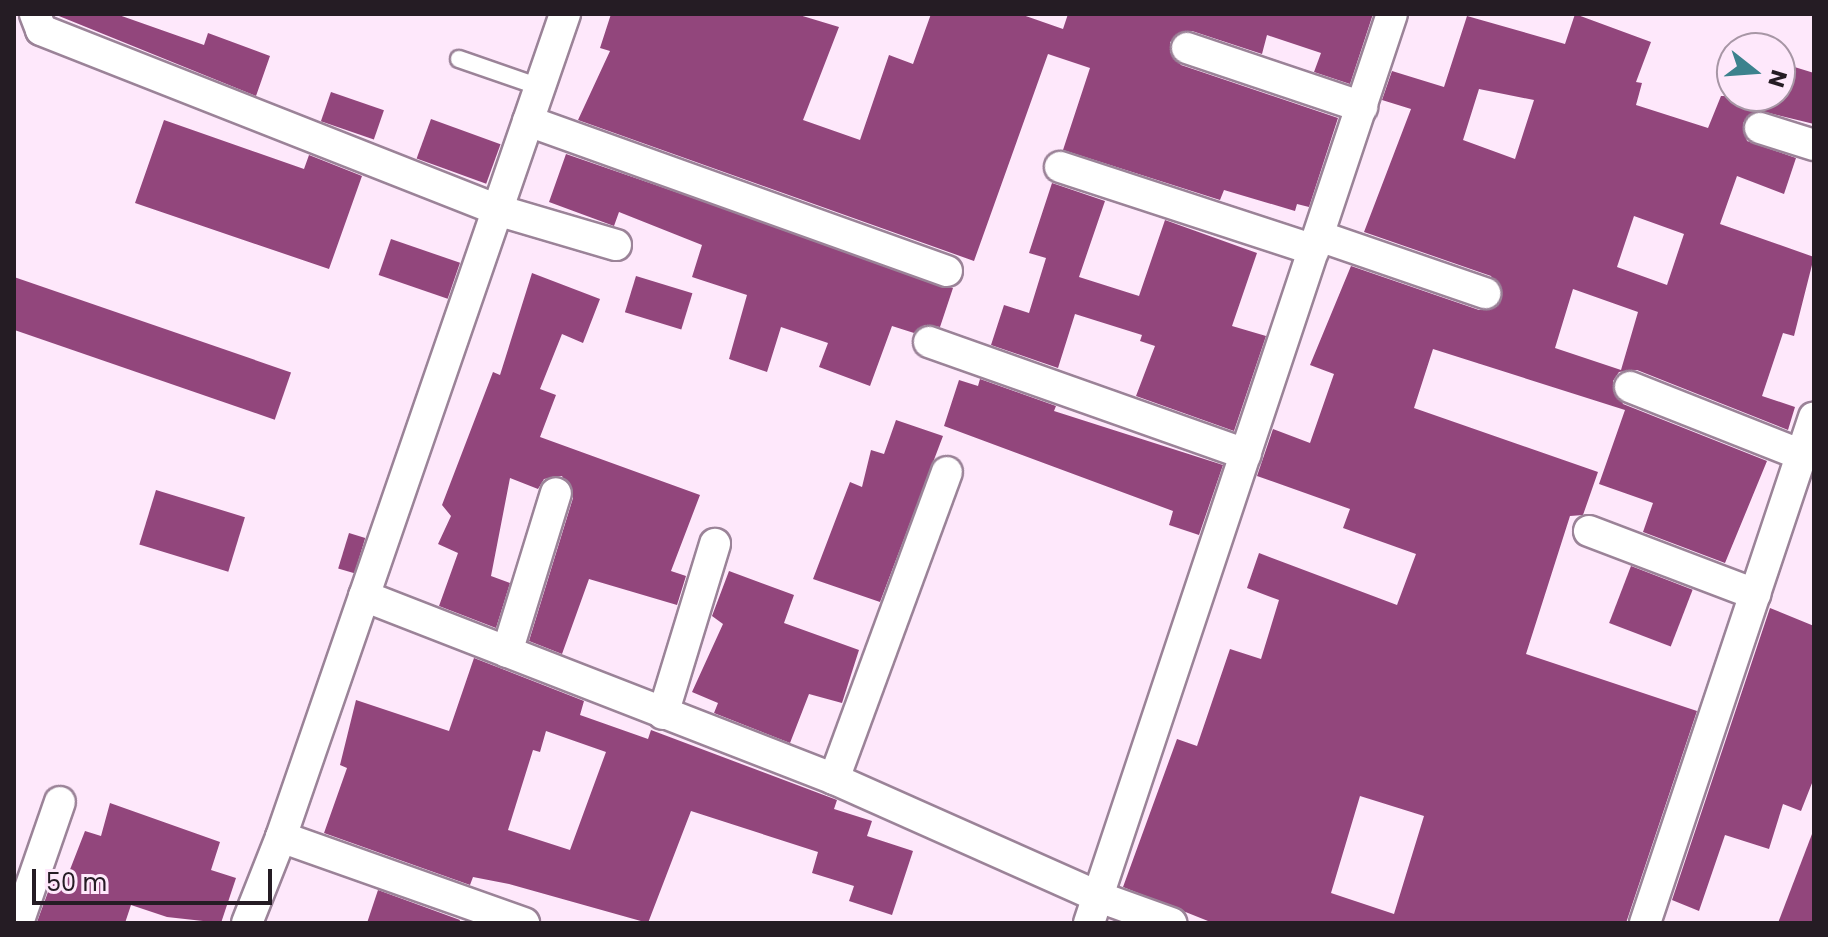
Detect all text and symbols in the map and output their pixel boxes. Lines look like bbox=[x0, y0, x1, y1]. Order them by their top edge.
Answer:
north arrow bbox=[1716, 32, 1796, 112]
text: N bbox=[1760, 66, 1795, 91]
scale bar bbox=[36, 853, 276, 903]
text: 50 m bbox=[46, 866, 107, 899]

